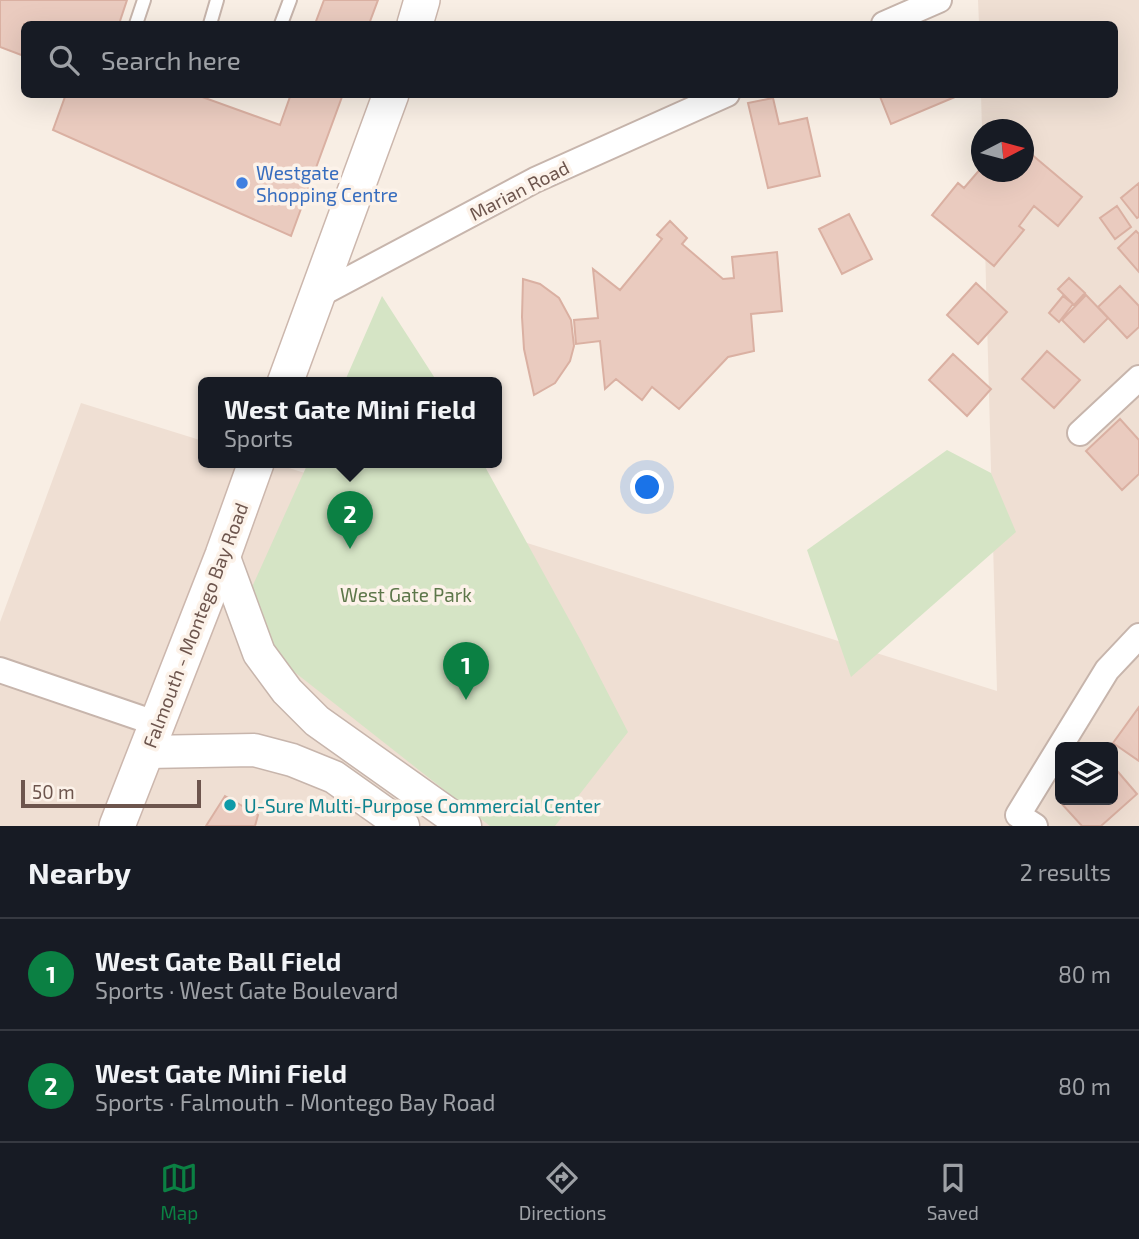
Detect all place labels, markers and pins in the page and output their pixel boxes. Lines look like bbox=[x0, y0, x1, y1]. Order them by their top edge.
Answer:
place label: Westgate Shopping Centre bbox=[256, 161, 398, 206]
marker: Westgate Shopping Centre bbox=[234, 175, 250, 191]
pin: 2 bbox=[327, 491, 373, 549]
pin: 1 bbox=[443, 642, 489, 700]
place label: U-Sure Multi-Purpose Commercial Center bbox=[244, 794, 601, 817]
marker: U-Sure Multi-Purpose Commercial Center bbox=[222, 797, 238, 813]

